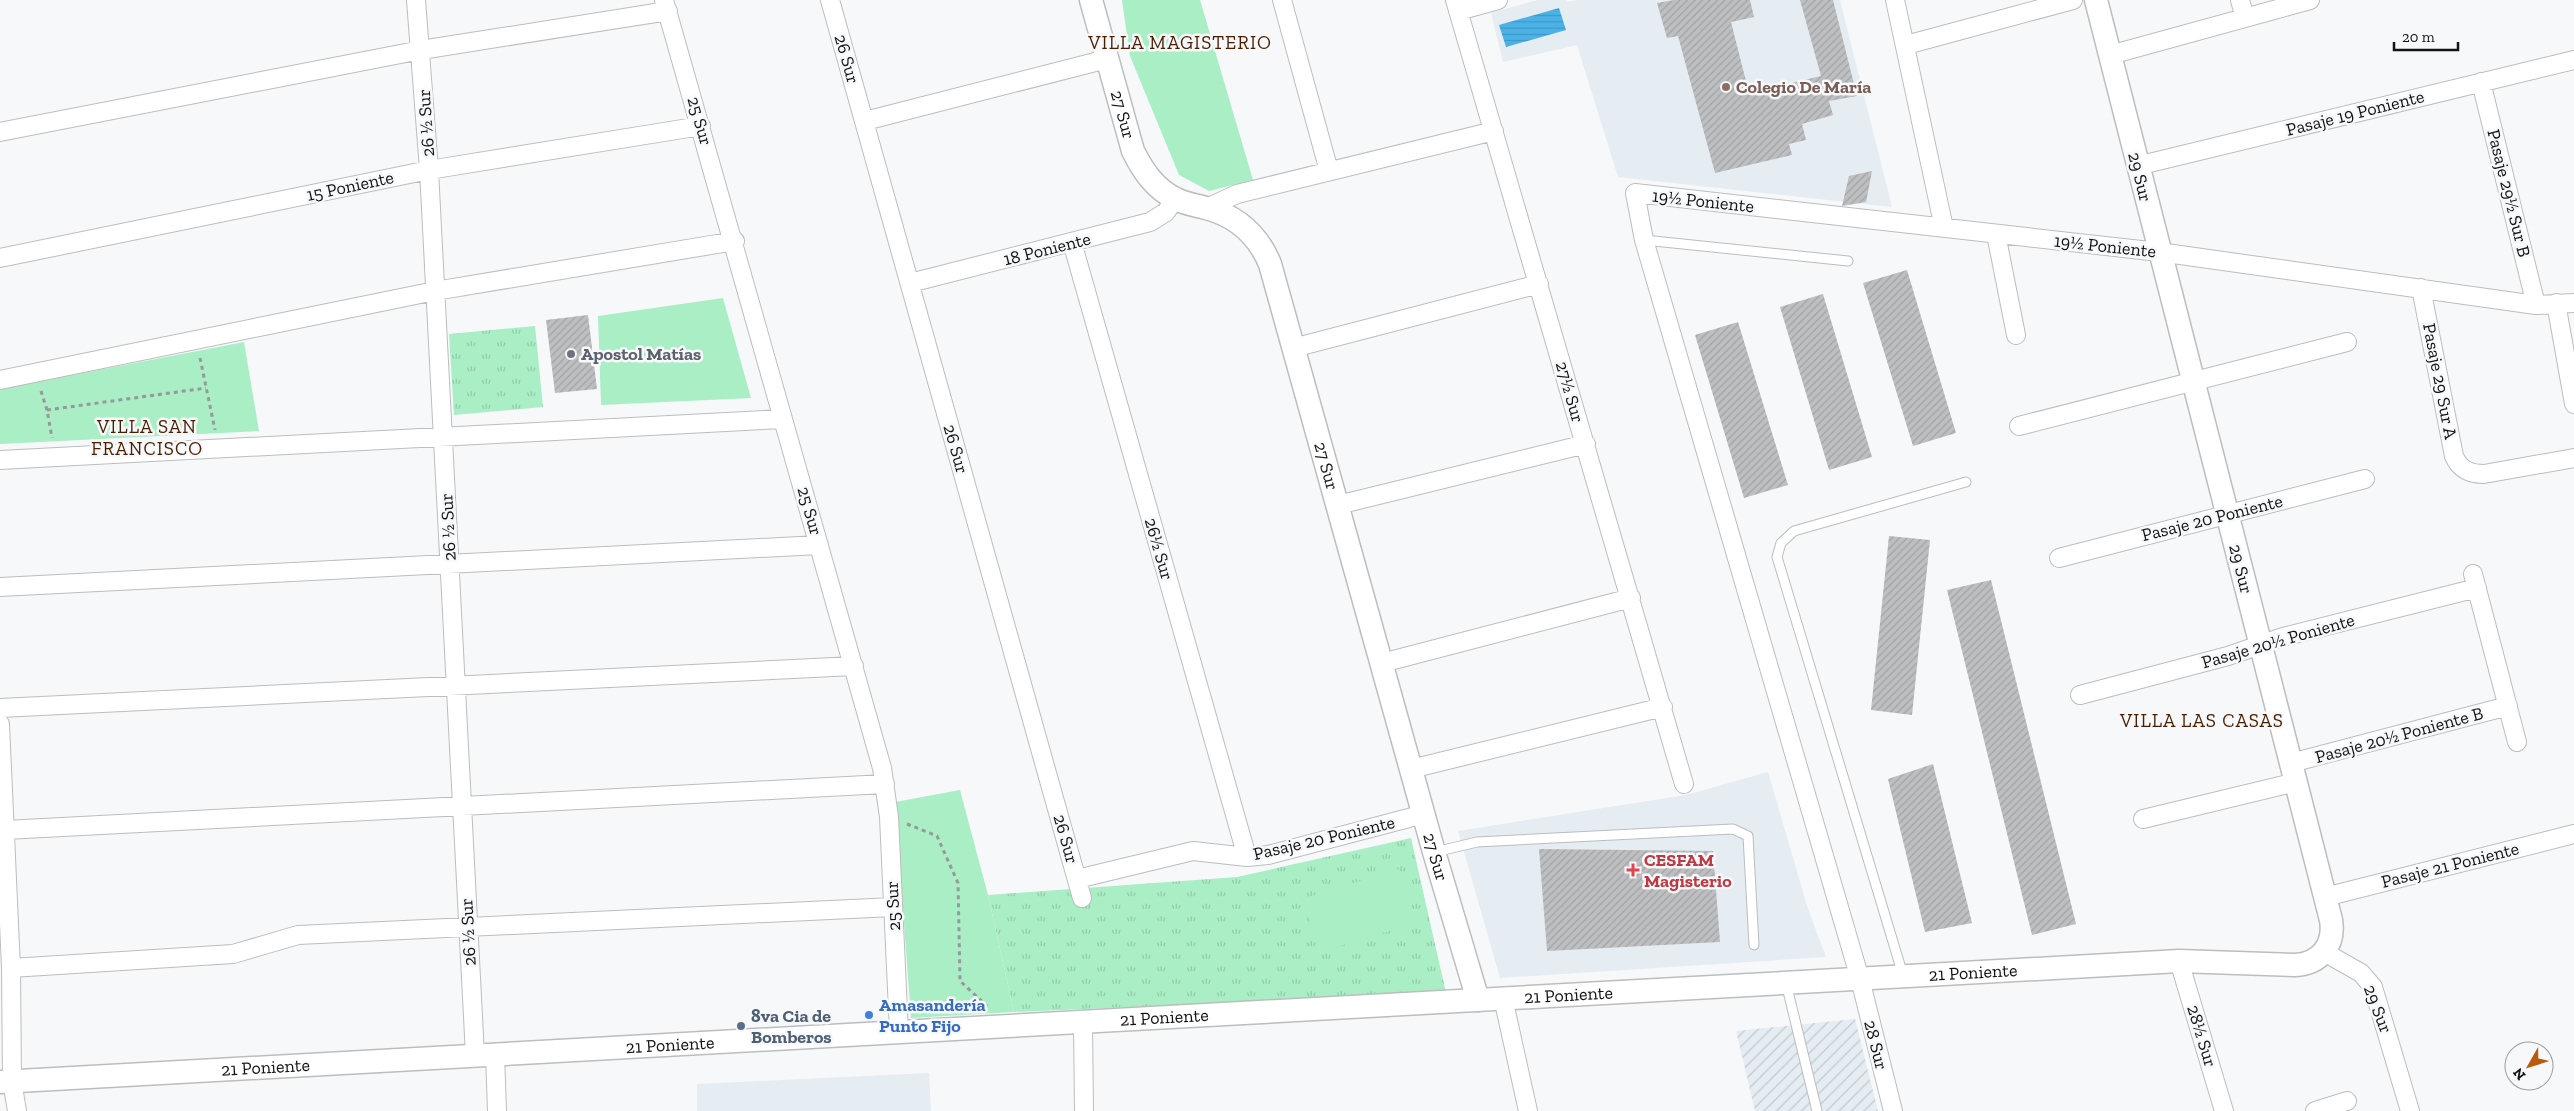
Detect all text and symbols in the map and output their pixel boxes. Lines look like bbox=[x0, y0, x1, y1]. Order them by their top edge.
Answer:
scale bar bbox=[2394, 20, 2458, 52]
text: 20 m bbox=[2402, 28, 2435, 46]
district label: VILLA MAGISTERIO bbox=[1087, 31, 1272, 54]
street label: 26 Sur bbox=[830, 32, 864, 86]
place label: Colegio De María bbox=[1736, 76, 1871, 98]
marker: Colegio De María bbox=[1720, 81, 1732, 93]
street label: Pasaje 19 Poniente bbox=[2284, 85, 2426, 141]
street label: 26 ½ Sur bbox=[413, 88, 439, 158]
street label: 27 Sur bbox=[1106, 88, 1140, 141]
street label: 25 Sur bbox=[683, 94, 717, 148]
street label: Pasaje 29½ Sur B bbox=[2482, 127, 2536, 259]
street label: 29 Sur bbox=[2123, 150, 2157, 204]
street label: 15 Poniente bbox=[304, 166, 396, 206]
street label: 19½ Poniente bbox=[1651, 185, 1755, 217]
street label: 18 Poniente bbox=[1001, 228, 1093, 270]
street label: 19½ Poniente bbox=[2053, 230, 2157, 262]
street label: Pasaje 29 Sur A bbox=[2418, 321, 2462, 441]
place label: Apostol Matías bbox=[581, 343, 701, 365]
marker: Apostol Matías bbox=[565, 348, 577, 360]
street label: 27½ Sur bbox=[1551, 359, 1589, 425]
district label: VILLA SAN FRANCISCO bbox=[91, 415, 203, 460]
street label: 26 Sur bbox=[939, 422, 973, 476]
street label: 27 Sur bbox=[1309, 439, 1344, 493]
street label: 25 Sur bbox=[793, 484, 827, 538]
street label: Pasaje 20 Poniente bbox=[2139, 490, 2285, 546]
street label: 26 ½ Sur bbox=[435, 493, 461, 561]
street label: 26½ Sur bbox=[1140, 515, 1178, 583]
street label: 29 Sur bbox=[2224, 542, 2258, 596]
street label: Pasaje 20½ Poniente bbox=[2199, 609, 2357, 673]
street label: Pasaje 20½ Poniente B bbox=[2313, 702, 2486, 768]
district label: VILLA LAS CASAS bbox=[2119, 709, 2284, 732]
street label: Pasaje 20 Poniente bbox=[1251, 811, 1397, 865]
street label: 26 Sur bbox=[1049, 812, 1083, 866]
street label: 27 Sur bbox=[1418, 831, 1453, 884]
street label: Pasaje 21 Poniente bbox=[2379, 837, 2521, 893]
place label: CESFAM Magisterio bbox=[1644, 849, 1732, 892]
marker: CESFAM Magisterio bbox=[1626, 863, 1640, 877]
street label: 25 Sur bbox=[881, 881, 905, 931]
street label: 26 ½ Sur bbox=[455, 898, 481, 966]
street label: 21 Poniente bbox=[1928, 959, 2018, 986]
street label: 21 Poniente bbox=[1524, 981, 1614, 1008]
street label: 29 Sur bbox=[2359, 982, 2397, 1036]
place label: Amasandería Punto Fijo bbox=[879, 994, 986, 1037]
street label: 28½ Sur bbox=[2182, 1002, 2222, 1070]
street label: 21 Poniente bbox=[1119, 1004, 1209, 1031]
place label: 8va Cia de Bomberos bbox=[751, 1005, 832, 1048]
marker: Amasandería Punto Fijo bbox=[863, 1009, 875, 1021]
street label: 28 Sur bbox=[1859, 1018, 1893, 1072]
marker: 8va Cia de Bomberos bbox=[735, 1020, 747, 1032]
street label: 21 Poniente bbox=[625, 1031, 715, 1058]
north arrow bbox=[2504, 1041, 2554, 1091]
street label: 21 Poniente bbox=[221, 1054, 311, 1081]
text: N bbox=[2509, 1064, 2529, 1083]

